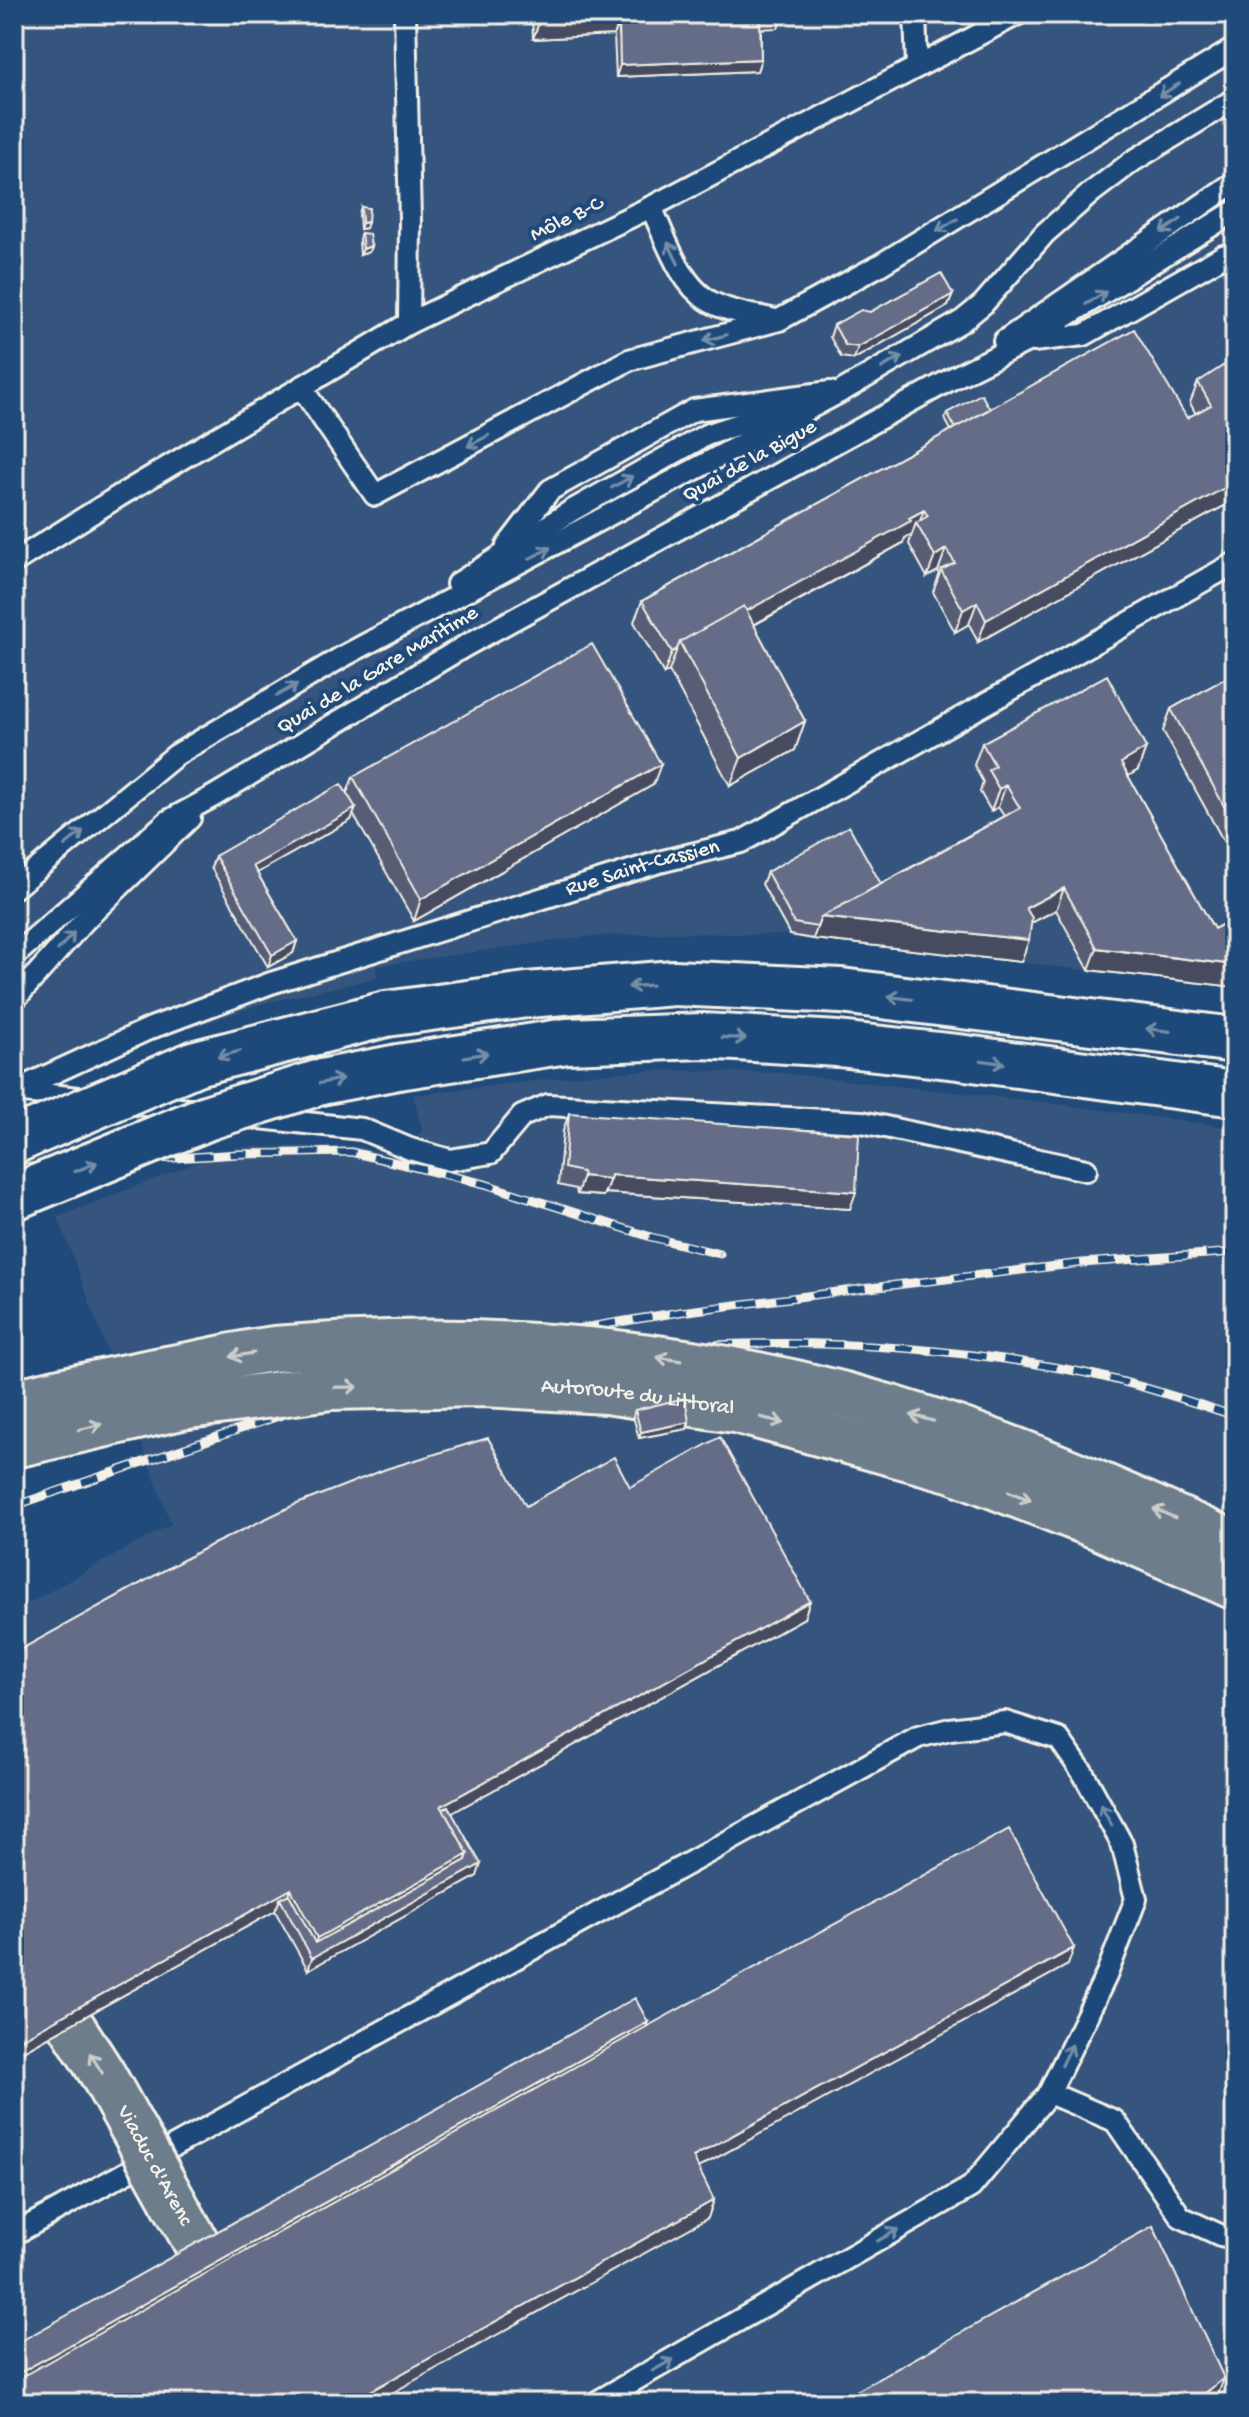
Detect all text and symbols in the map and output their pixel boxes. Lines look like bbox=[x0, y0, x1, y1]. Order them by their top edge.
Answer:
one-way arrow bbox=[1158, 82, 1181, 98]
street label: Môle B-C bbox=[526, 190, 610, 249]
one-way arrow bbox=[936, 217, 959, 233]
one-way arrow bbox=[1160, 218, 1182, 234]
one-way arrow bbox=[665, 241, 680, 265]
one-way arrow bbox=[1085, 289, 1107, 306]
one-way arrow bbox=[702, 331, 728, 346]
one-way arrow bbox=[879, 354, 903, 369]
street label: Quai de la Bigue bbox=[678, 414, 822, 510]
one-way arrow bbox=[467, 434, 490, 450]
one-way arrow bbox=[610, 474, 633, 490]
one-way arrow bbox=[528, 545, 552, 561]
street label: Quai de la Gare Maritime bbox=[273, 600, 484, 741]
one-way arrow bbox=[275, 682, 298, 698]
one-way arrow bbox=[63, 829, 84, 847]
street label: Rue Saint-Cassien bbox=[563, 835, 723, 903]
one-way arrow bbox=[56, 932, 74, 952]
one-way arrow bbox=[627, 979, 654, 994]
one-way arrow bbox=[888, 990, 913, 1005]
one-way arrow bbox=[1145, 1023, 1172, 1038]
one-way arrow bbox=[720, 1031, 747, 1046]
one-way arrow bbox=[216, 1047, 242, 1062]
one-way arrow bbox=[462, 1047, 488, 1062]
one-way arrow bbox=[980, 1055, 1005, 1070]
one-way arrow bbox=[317, 1073, 343, 1088]
one-way arrow bbox=[73, 1159, 98, 1173]
one-way arrow bbox=[230, 1348, 255, 1363]
one-way arrow bbox=[657, 1350, 682, 1365]
street label: Autoroute du Littoral bbox=[540, 1374, 736, 1423]
one-way arrow bbox=[332, 1379, 359, 1395]
one-way arrow bbox=[909, 1409, 935, 1424]
one-way arrow bbox=[758, 1413, 784, 1428]
one-way arrow bbox=[77, 1419, 102, 1434]
one-way arrow bbox=[1007, 1490, 1032, 1504]
one-way arrow bbox=[1152, 1504, 1176, 1519]
one-way arrow bbox=[1098, 1804, 1114, 1827]
one-way arrow bbox=[1060, 2043, 1075, 2067]
one-way arrow bbox=[88, 2052, 104, 2075]
street label: Viaduc d'Arenc bbox=[109, 2100, 198, 2232]
one-way arrow bbox=[876, 2227, 899, 2243]
one-way arrow bbox=[651, 2357, 674, 2373]

